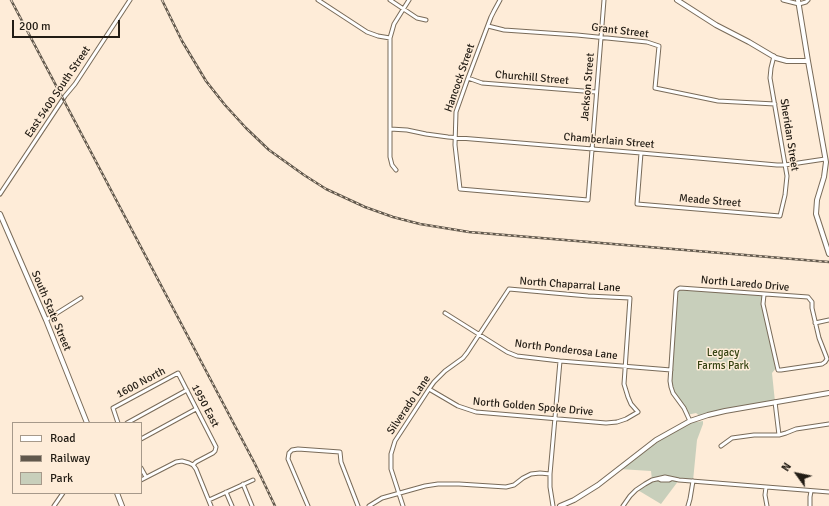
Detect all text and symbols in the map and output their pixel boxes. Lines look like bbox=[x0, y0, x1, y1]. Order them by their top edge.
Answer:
scale bar bbox=[14, 12, 122, 38]
text: 200 m bbox=[19, 19, 51, 34]
street label: Grant Street bbox=[591, 21, 649, 41]
street label: Hancock Street bbox=[442, 42, 478, 114]
street label: East 5400 South Street bbox=[22, 44, 94, 140]
street label: Jackson Street bbox=[578, 52, 598, 122]
street label: Churchill Street bbox=[495, 68, 569, 88]
street label: Sheridan Street bbox=[777, 98, 801, 172]
street label: Chamberlain Street bbox=[563, 130, 655, 152]
street label: Meade Street bbox=[678, 192, 742, 210]
street label: South State Street bbox=[28, 269, 74, 353]
street label: North Laredo Drive bbox=[700, 274, 790, 294]
street label: North Chaparral Lane bbox=[519, 275, 621, 295]
street label: North Ponderosa Lane bbox=[514, 337, 618, 363]
park label: Legacy Farms Park bbox=[697, 346, 749, 372]
street label: 1600 North bbox=[114, 365, 168, 401]
street label: Silverado Lane bbox=[384, 373, 434, 437]
street label: 1950 East bbox=[188, 382, 222, 430]
street label: North Golden Spoke Drive bbox=[472, 395, 594, 419]
legend bbox=[12, 422, 142, 494]
text: Road bbox=[50, 431, 76, 446]
text: Railway bbox=[50, 451, 90, 466]
north arrow bbox=[777, 454, 817, 494]
text: N bbox=[779, 460, 794, 474]
text: Park bbox=[50, 471, 73, 486]

